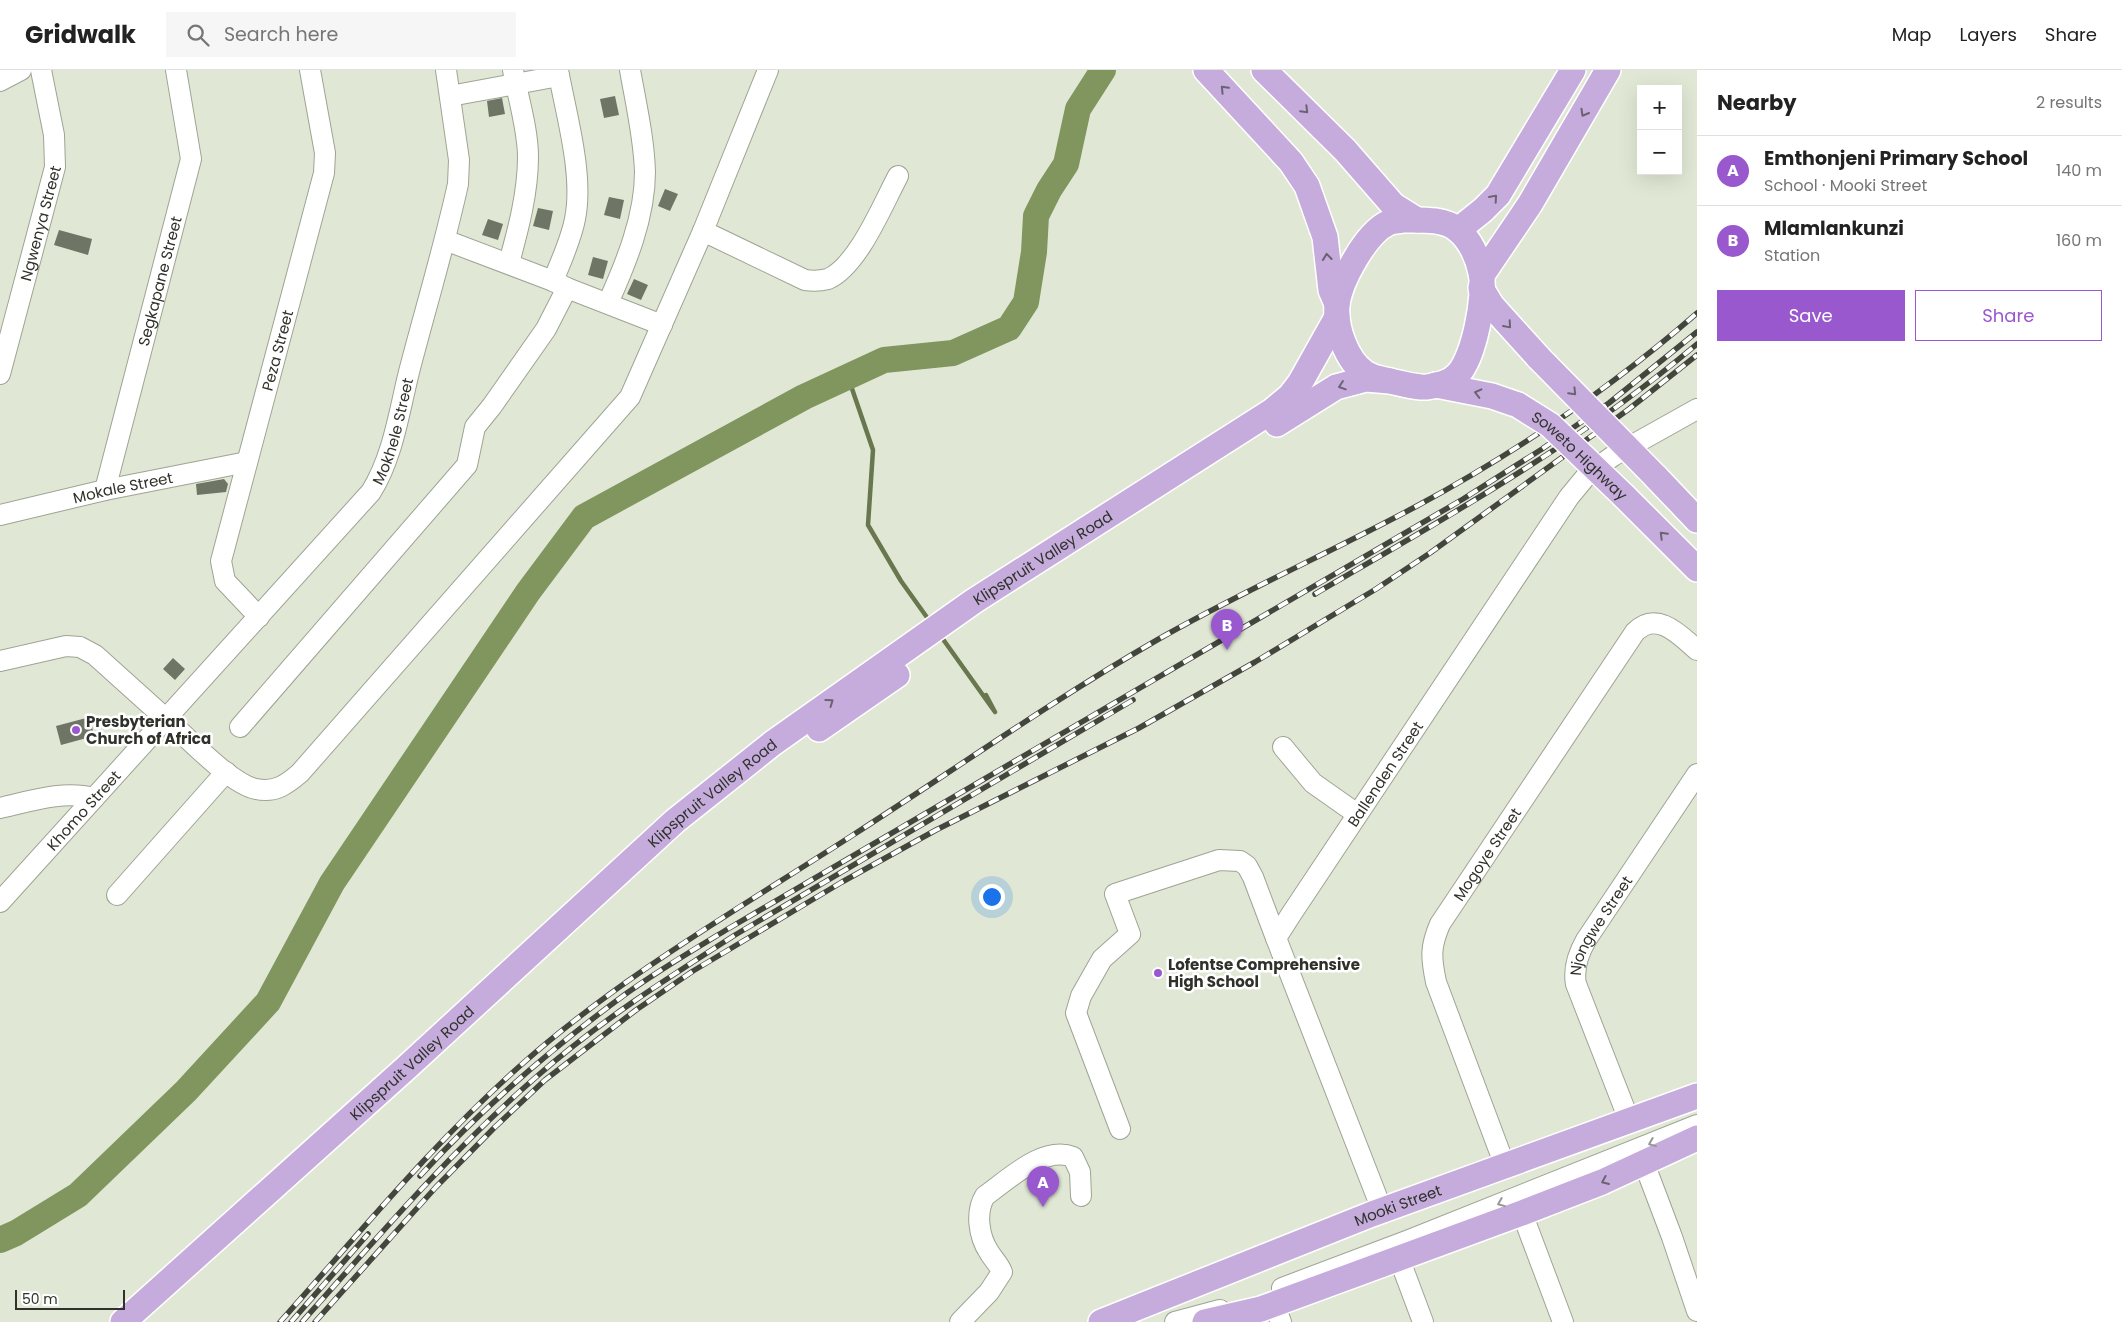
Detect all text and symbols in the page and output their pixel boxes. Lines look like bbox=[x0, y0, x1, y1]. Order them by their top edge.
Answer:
search box bbox=[166, 12, 516, 57]
text: Gridwalk bbox=[25, 18, 136, 51]
icon: search bbox=[184, 21, 212, 49]
text: Search here bbox=[224, 21, 338, 48]
text: Map bbox=[1892, 22, 1932, 47]
text: Layers bbox=[1960, 22, 2017, 47]
text: Share bbox=[2045, 22, 2097, 47]
map controls bbox=[1637, 85, 1682, 175]
button: + bbox=[1637, 85, 1682, 130]
one-way arrow bbox=[1221, 86, 1230, 95]
text: Nearby bbox=[1717, 88, 1797, 117]
text: 2 results bbox=[2036, 91, 2102, 114]
one-way arrow bbox=[1299, 104, 1308, 113]
one-way arrow bbox=[1581, 107, 1591, 116]
button: − bbox=[1637, 130, 1682, 175]
text: Emthonjeni Primary School bbox=[1764, 145, 2028, 172]
text: A bbox=[1727, 159, 1739, 182]
text: 140 m bbox=[2056, 159, 2102, 182]
street label: Ngwenya Street bbox=[15, 163, 65, 283]
text: School · Mooki Street bbox=[1764, 174, 1927, 197]
one-way arrow bbox=[1488, 194, 1497, 203]
street label: Segkapane Street bbox=[132, 214, 186, 348]
text: Mlamlankunzi bbox=[1764, 215, 1904, 242]
text: B bbox=[1728, 229, 1738, 252]
text: 160 m bbox=[2056, 229, 2102, 252]
text: Station bbox=[1764, 244, 1820, 267]
one-way arrow bbox=[1322, 252, 1333, 260]
button: Save bbox=[1717, 290, 1905, 341]
button: Share bbox=[1915, 290, 2102, 341]
street label: Peza Street bbox=[256, 307, 298, 393]
one-way arrow bbox=[1502, 319, 1511, 328]
street label: Mokhele Street bbox=[367, 376, 418, 488]
one-way arrow bbox=[1338, 380, 1347, 390]
one-way arrow bbox=[1567, 387, 1576, 396]
one-way arrow bbox=[1473, 388, 1482, 399]
street label: Soweto Highway bbox=[1528, 406, 1633, 505]
street label: Mokale Street bbox=[71, 466, 175, 508]
street label: Klipspruit Valley Road bbox=[969, 505, 1116, 610]
one-way arrow bbox=[1659, 531, 1668, 540]
pin: B bbox=[1211, 609, 1243, 650]
one-way arrow bbox=[824, 699, 834, 708]
place label: Presbyterian Church of Africa bbox=[86, 711, 211, 749]
street label: Ballenden Street bbox=[1342, 717, 1428, 831]
marker: Presbyterian Church of Africa bbox=[70, 724, 82, 736]
street label: Klipspruit Valley Road bbox=[643, 734, 781, 852]
street label: Khomo Street bbox=[41, 765, 125, 855]
street label: Mogoye Street bbox=[1448, 803, 1525, 905]
street label: Njongwe Street bbox=[1564, 871, 1637, 976]
your location bbox=[979, 884, 1005, 910]
place label: Lofentse Comprehensive High School bbox=[1168, 954, 1360, 992]
marker: Lofentse Comprehensive High School bbox=[1152, 967, 1164, 979]
street label: Klipspruit Valley Road bbox=[345, 1000, 478, 1125]
one-way arrow bbox=[1648, 1137, 1657, 1148]
pin: A bbox=[1027, 1166, 1059, 1207]
one-way arrow bbox=[1601, 1174, 1610, 1185]
street label: Mooki Street bbox=[1351, 1179, 1444, 1231]
one-way arrow bbox=[1497, 1197, 1506, 1207]
scale bar bbox=[15, 1287, 125, 1310]
text: 50 m bbox=[22, 1289, 58, 1309]

